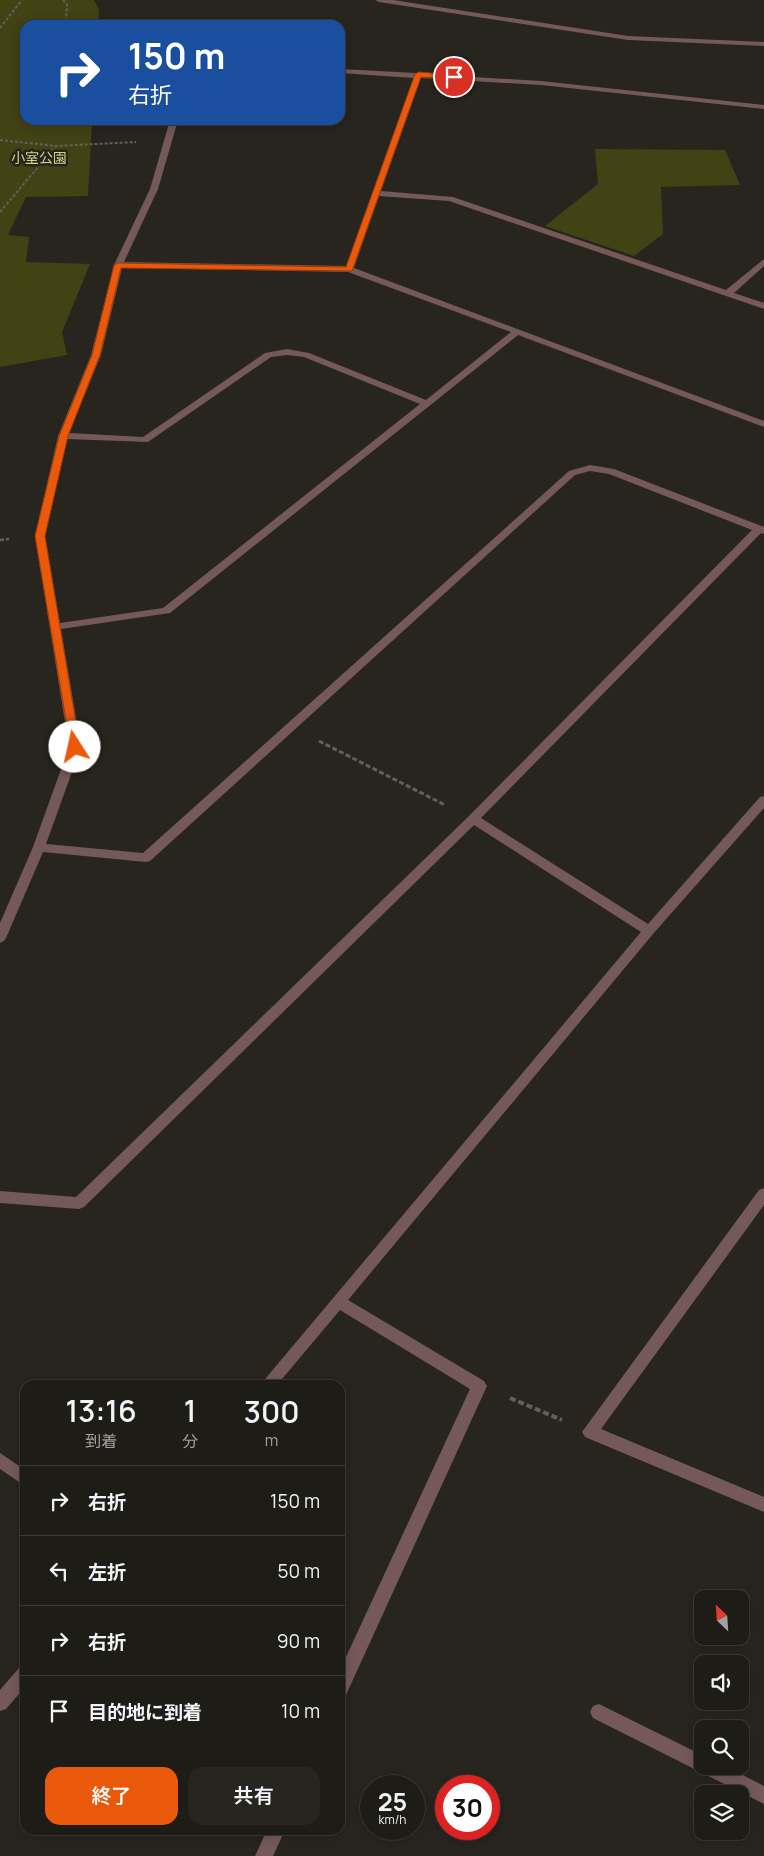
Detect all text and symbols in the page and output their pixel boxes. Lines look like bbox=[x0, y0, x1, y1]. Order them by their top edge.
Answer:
text: 150 m bbox=[128, 32, 225, 80]
icon: right bbox=[45, 40, 110, 105]
pin bbox=[433, 56, 475, 98]
icon: arrive bbox=[440, 63, 468, 91]
text: 右折 bbox=[128, 80, 172, 110]
park label: 小室公園 bbox=[11, 148, 67, 167]
position arrow bbox=[48, 720, 100, 772]
text: 13:16 bbox=[66, 1390, 137, 1431]
text: 1 bbox=[184, 1390, 196, 1431]
text: 300 bbox=[244, 1391, 299, 1432]
text: m bbox=[265, 1429, 278, 1451]
text: 到着 bbox=[85, 1430, 117, 1452]
text: 分 bbox=[182, 1430, 198, 1452]
icon: right bbox=[45, 1487, 73, 1515]
text: 150 m bbox=[270, 1488, 320, 1514]
text: 右折 bbox=[88, 1489, 126, 1515]
icon: left bbox=[45, 1557, 73, 1585]
text: 50 m bbox=[278, 1558, 320, 1584]
text: 左折 bbox=[88, 1559, 126, 1585]
north arrow bbox=[694, 1590, 749, 1645]
map controls bbox=[694, 1590, 749, 1840]
icon: right bbox=[45, 1627, 73, 1655]
text: 90 m bbox=[277, 1628, 320, 1654]
text: 右折 bbox=[88, 1629, 126, 1655]
button: sound bbox=[694, 1655, 749, 1710]
icon: arrive bbox=[45, 1697, 73, 1725]
text: 10 m bbox=[281, 1698, 320, 1724]
text: 目的地に到着 bbox=[88, 1699, 202, 1725]
button: search bbox=[694, 1720, 749, 1775]
button: 終了 bbox=[45, 1767, 178, 1825]
button: 共有 bbox=[188, 1767, 320, 1825]
speed limit sign: 30 bbox=[435, 1775, 500, 1840]
text: 25 bbox=[378, 1784, 407, 1819]
button: layers bbox=[694, 1785, 749, 1840]
text: km/h bbox=[379, 1811, 406, 1828]

